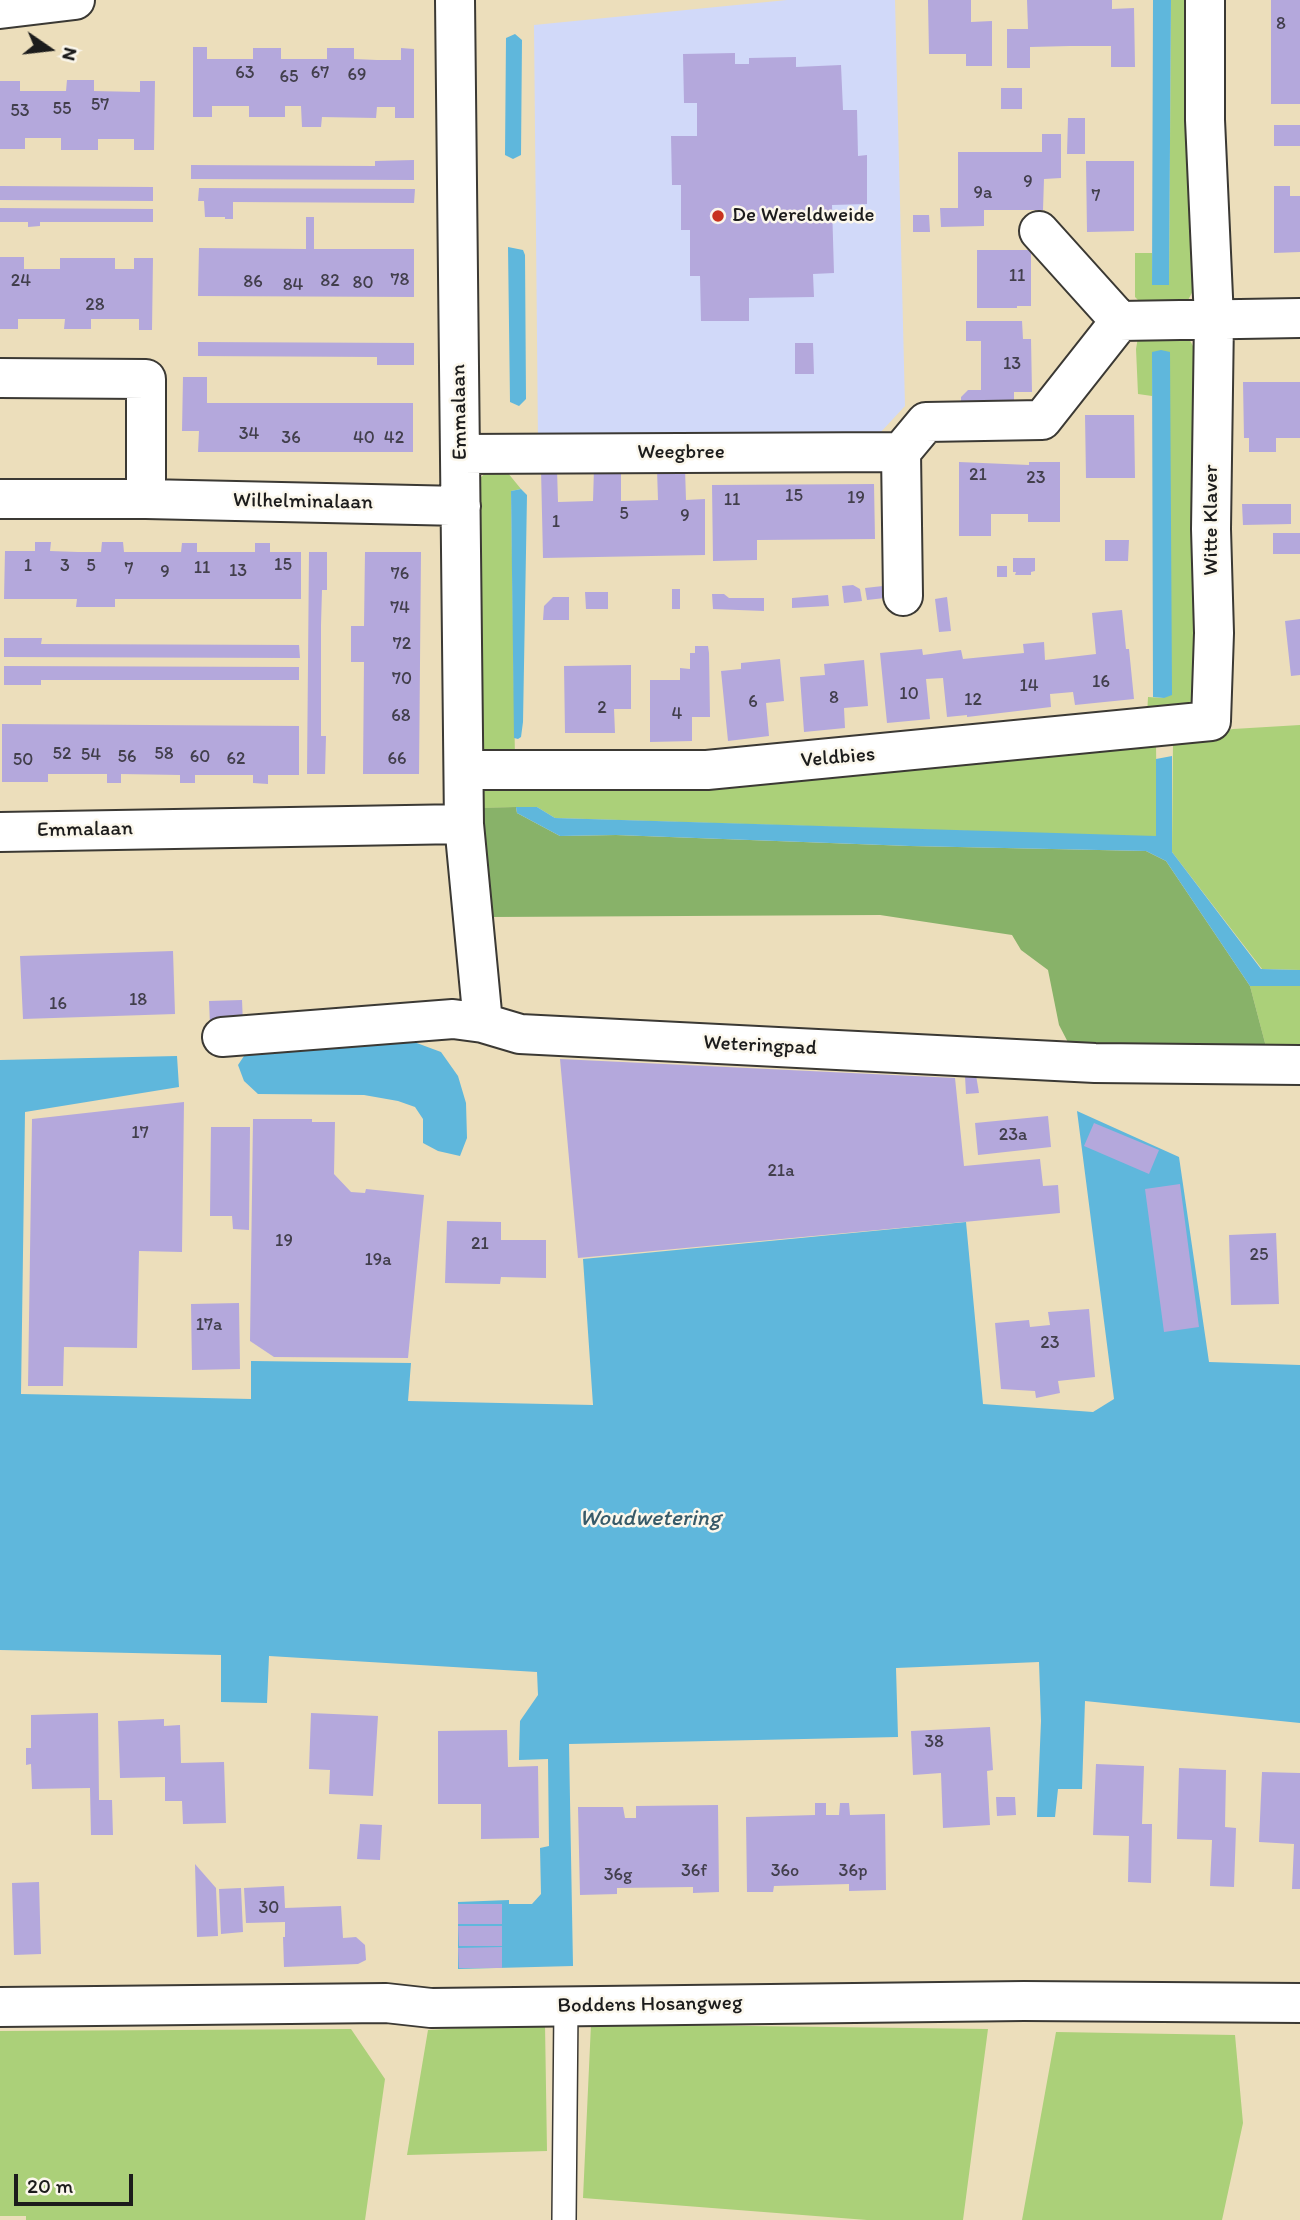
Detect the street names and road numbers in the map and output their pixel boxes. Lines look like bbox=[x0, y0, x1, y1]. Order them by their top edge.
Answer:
street label: Emmalaan bbox=[447, 364, 473, 460]
street label: Weegbree bbox=[637, 440, 725, 466]
street label: Witte Klaver bbox=[1199, 464, 1225, 576]
street label: Wilhelminalaan bbox=[233, 488, 373, 516]
street label: Veldbies bbox=[800, 742, 876, 774]
street label: Emmalaan bbox=[37, 817, 133, 843]
street label: Weteringpad bbox=[703, 1030, 817, 1062]
street label: Boddens Hosangweg bbox=[557, 1991, 743, 2019]

